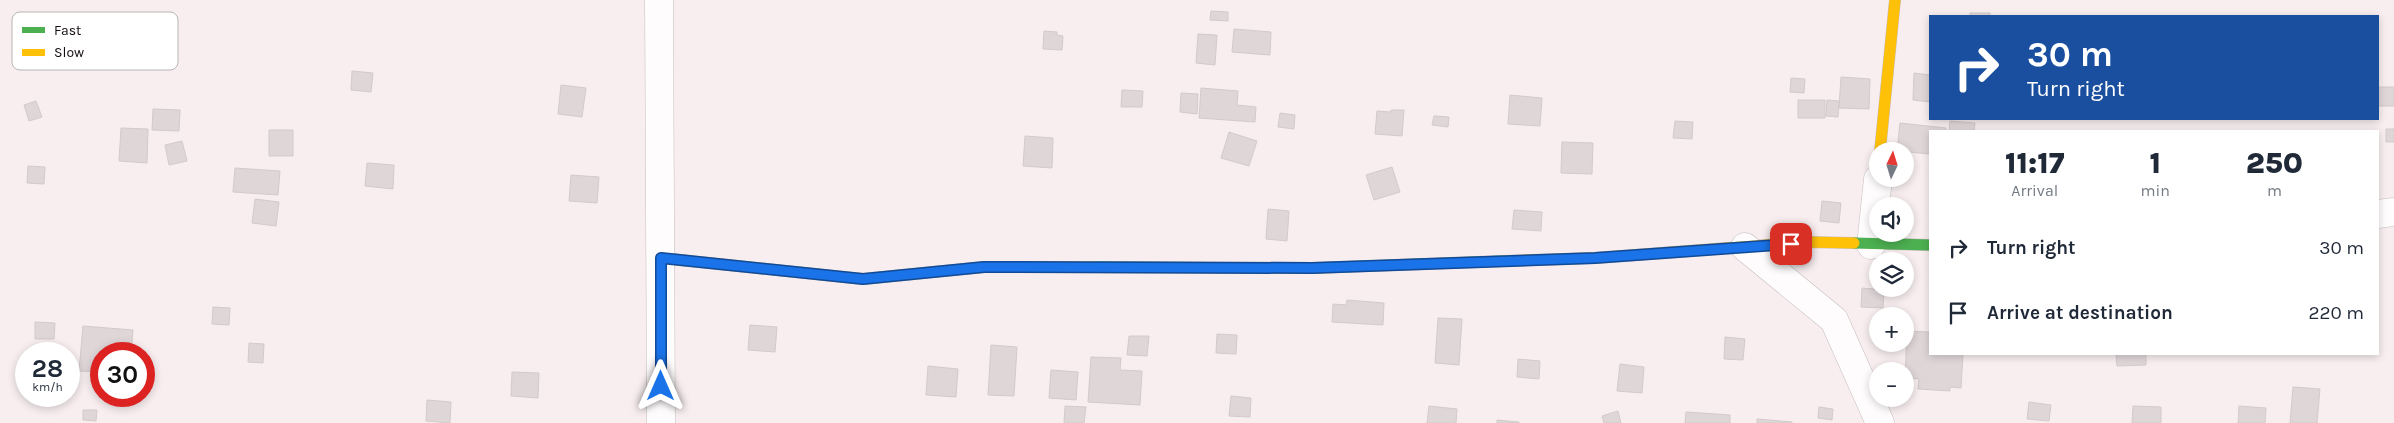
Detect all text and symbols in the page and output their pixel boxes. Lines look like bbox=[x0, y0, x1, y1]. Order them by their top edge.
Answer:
legend bbox=[12, 12, 178, 70]
text: Fast bbox=[54, 22, 81, 39]
text: 30 m bbox=[2027, 34, 2113, 75]
icon: right bbox=[1944, 35, 2009, 100]
text: Slow bbox=[54, 44, 84, 61]
text: Turn right bbox=[2027, 76, 2125, 102]
north arrow bbox=[1869, 142, 1914, 188]
map controls bbox=[1869, 142, 1914, 407]
text: 11:17 bbox=[2005, 145, 2065, 181]
text: 1 bbox=[2149, 145, 2161, 181]
text: 250 bbox=[2246, 145, 2303, 181]
text: Arrival bbox=[2011, 181, 2058, 200]
text: min bbox=[2141, 181, 2170, 200]
text: m bbox=[2267, 181, 2282, 200]
button: sound bbox=[1869, 197, 1914, 242]
pin bbox=[1770, 223, 1812, 265]
icon: arrive bbox=[1777, 230, 1805, 258]
icon: right bbox=[1944, 234, 1972, 262]
text: Turn right bbox=[1987, 237, 2076, 259]
text: 30 m bbox=[2319, 237, 2364, 259]
button: layers bbox=[1869, 252, 1914, 297]
icon: arrive bbox=[1944, 299, 1972, 327]
text: Arrive at destination bbox=[1987, 302, 2173, 324]
text: 220 m bbox=[2308, 302, 2364, 324]
button: + bbox=[1869, 307, 1914, 352]
speed limit sign: 30 bbox=[90, 342, 155, 407]
text: 28 bbox=[32, 354, 63, 383]
position arrow bbox=[634, 359, 686, 411]
button: − bbox=[1869, 362, 1914, 407]
text: km/h bbox=[32, 380, 63, 394]

